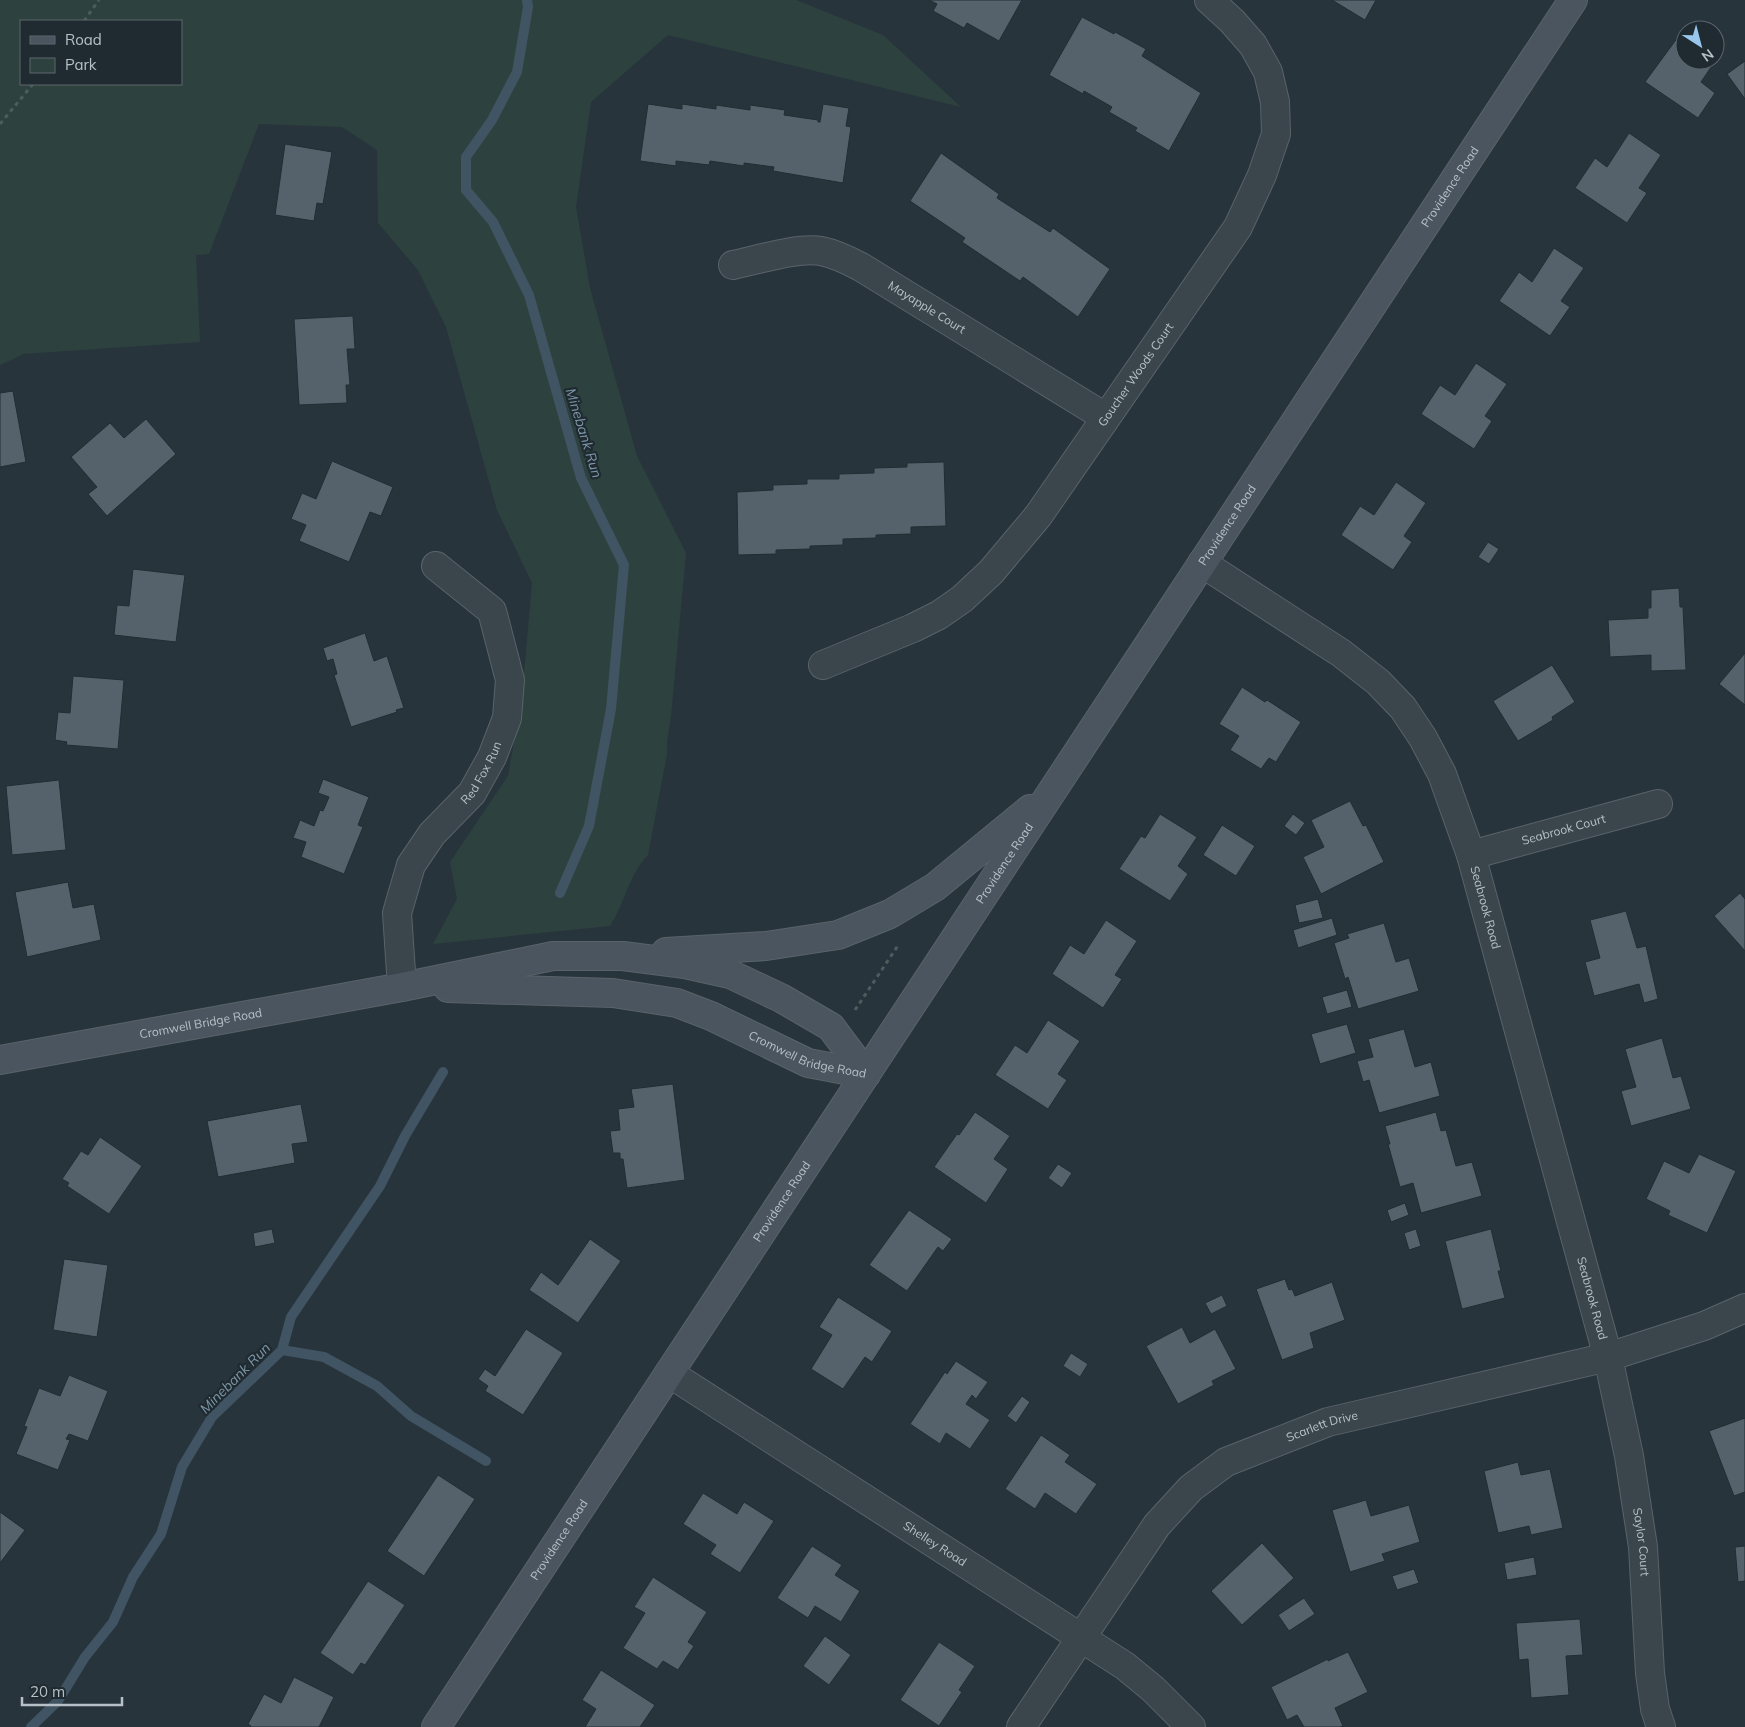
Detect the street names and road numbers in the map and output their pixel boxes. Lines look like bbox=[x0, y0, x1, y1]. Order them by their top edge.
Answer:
street label: Providence Road bbox=[1418, 143, 1482, 230]
street label: Mayapple Court bbox=[885, 277, 969, 337]
street label: Goucher Woods Court bbox=[1094, 320, 1176, 429]
street label: Providence Road bbox=[1195, 482, 1259, 568]
street label: Red Fox Run bbox=[457, 739, 504, 807]
street label: Seabrook Court bbox=[1520, 811, 1607, 848]
street label: Providence Road bbox=[972, 820, 1036, 906]
street label: Seabrook Road bbox=[1467, 864, 1504, 951]
street label: Cromwell Bridge Road bbox=[138, 1005, 263, 1042]
street label: Cromwell Bridge Road bbox=[746, 1027, 868, 1081]
street label: Providence Road bbox=[749, 1158, 813, 1245]
street label: Seabrook Road bbox=[1574, 1255, 1611, 1341]
street label: Scarlett Drive bbox=[1284, 1407, 1359, 1445]
street label: Providence Road bbox=[527, 1496, 591, 1583]
street label: Saylor Court bbox=[1630, 1507, 1653, 1577]
street label: Shelley Road bbox=[901, 1518, 970, 1569]

